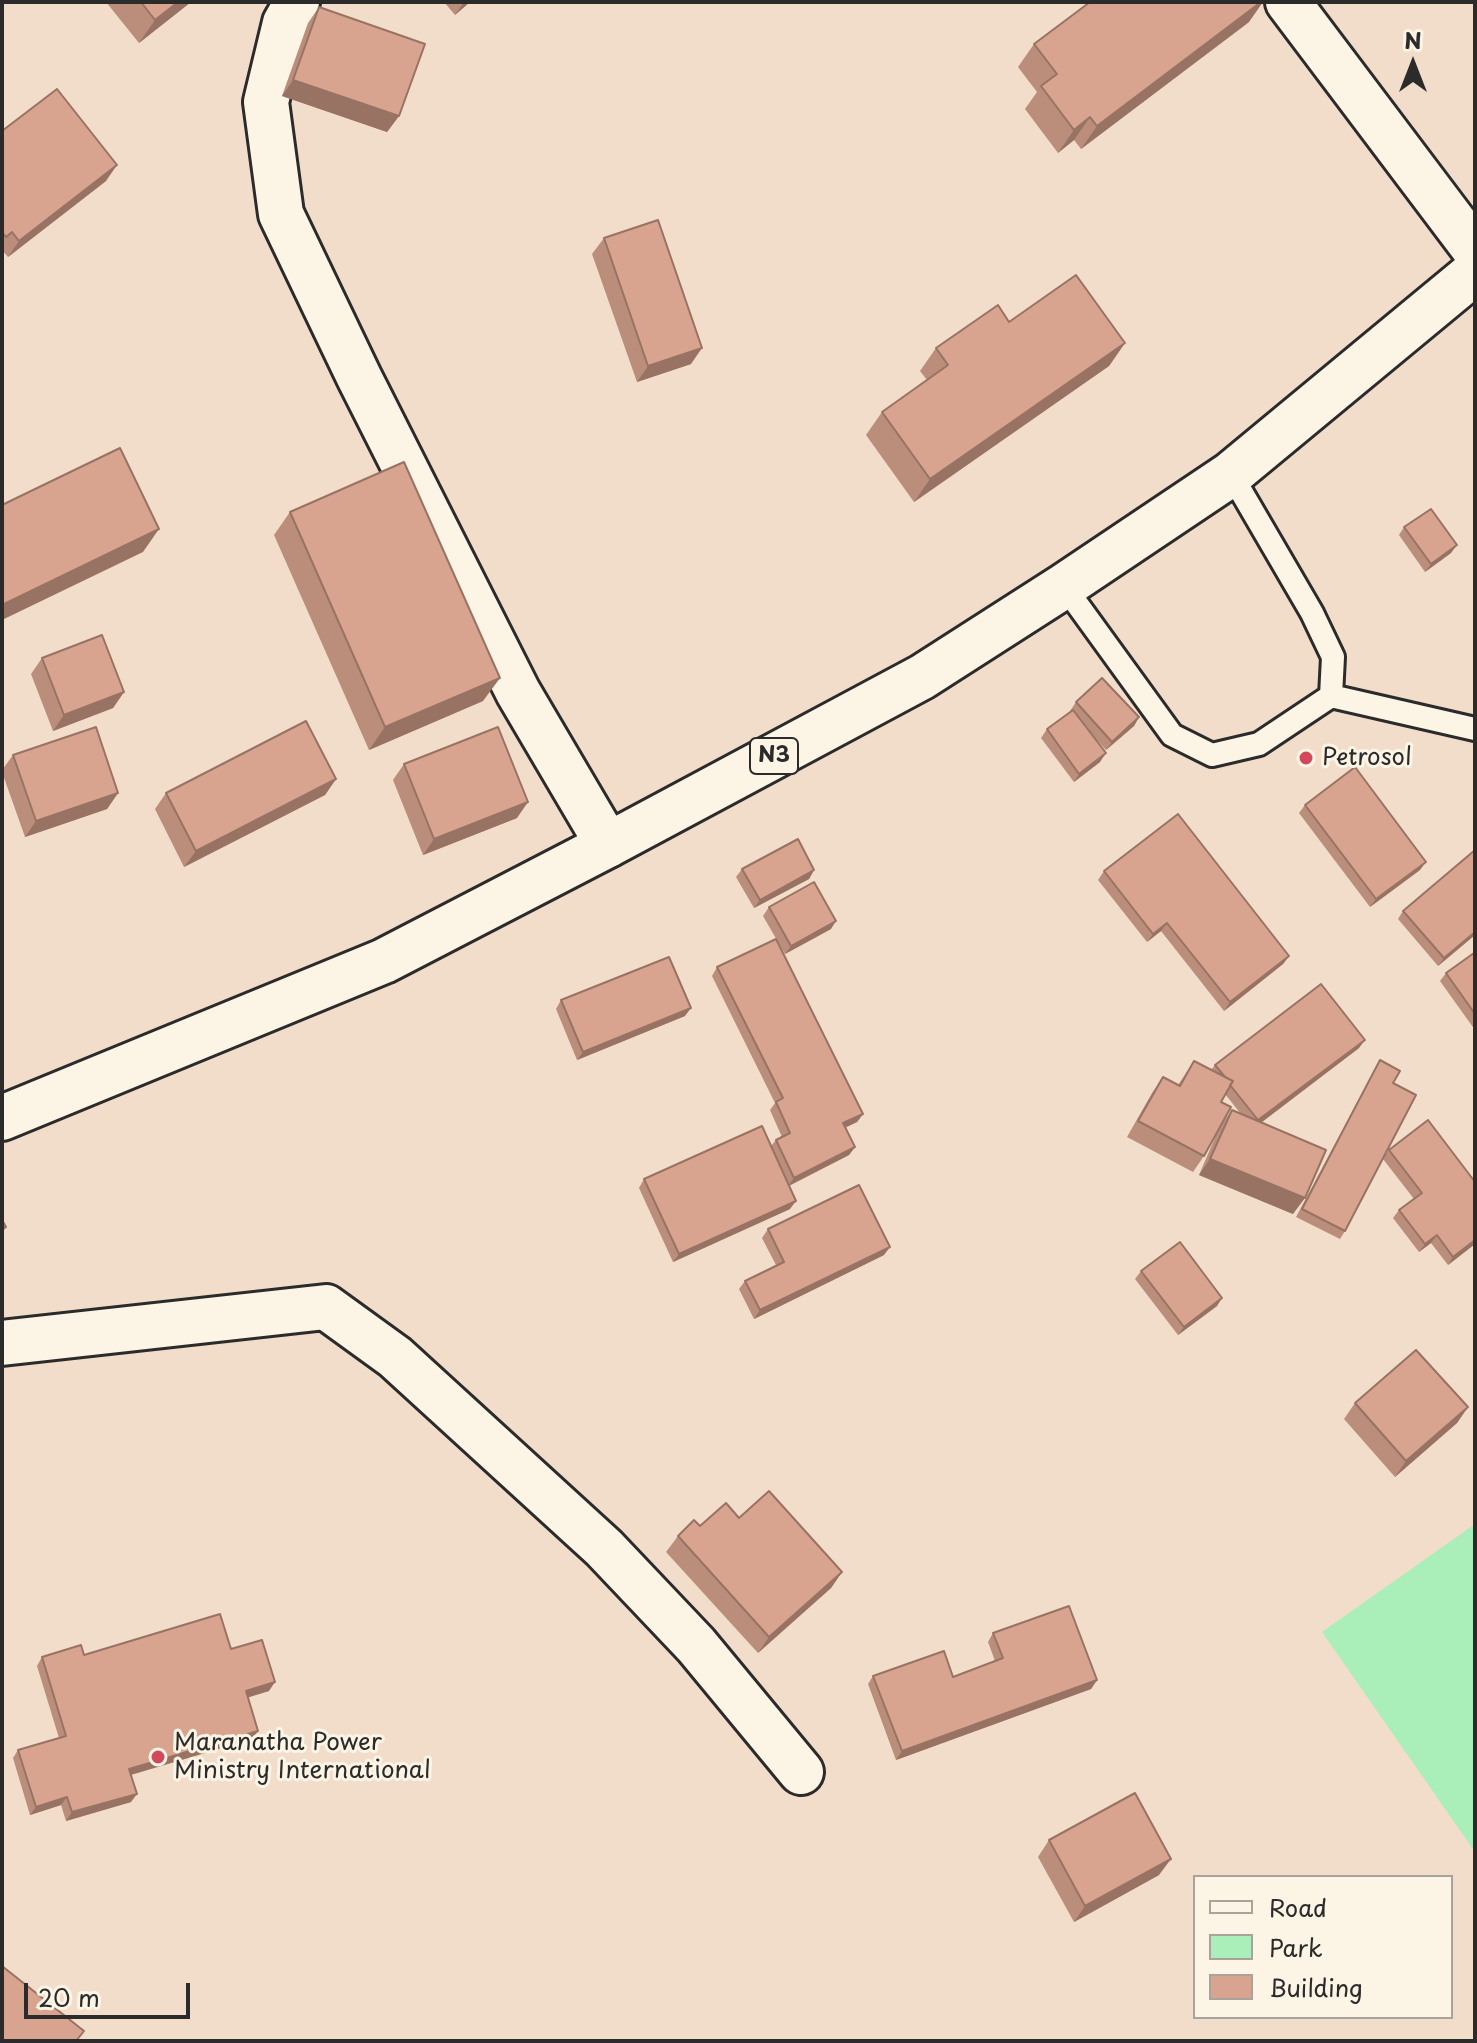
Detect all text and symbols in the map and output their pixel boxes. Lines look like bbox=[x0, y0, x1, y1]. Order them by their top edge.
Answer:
text: N bbox=[1404, 23, 1422, 56]
north arrow bbox=[1373, 24, 1453, 104]
road number: N3 bbox=[750, 738, 798, 774]
place label: Petrosol bbox=[1322, 744, 1412, 772]
marker: Petrosol bbox=[1297, 749, 1315, 767]
place label: Maranatha Power Ministry International bbox=[174, 1729, 431, 1785]
marker: Maranatha Power Ministry International bbox=[149, 1748, 167, 1766]
legend bbox=[1193, 1875, 1453, 2019]
text: Road bbox=[1269, 1889, 1327, 1925]
text: Park bbox=[1269, 1929, 1323, 1965]
scale bar bbox=[28, 1967, 194, 2017]
text: Building bbox=[1269, 1969, 1363, 2005]
text: 20 m bbox=[38, 1979, 100, 2015]

